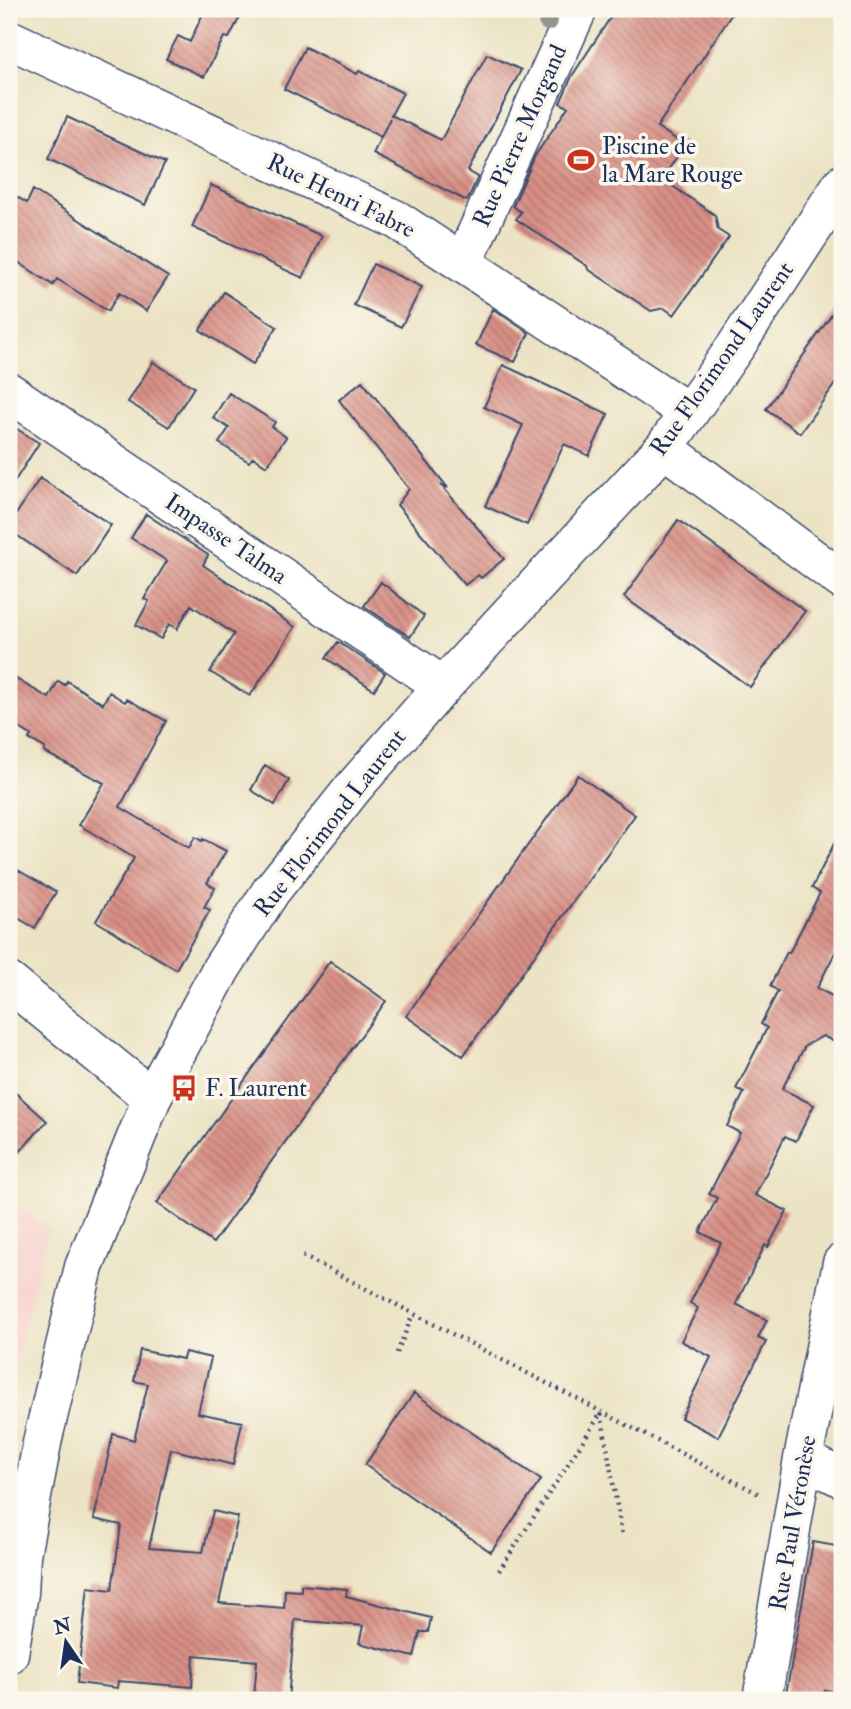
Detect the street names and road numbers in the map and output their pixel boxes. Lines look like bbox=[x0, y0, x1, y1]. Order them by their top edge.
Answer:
street label: Rue Pierre Morgand bbox=[466, 40, 574, 232]
street label: Rue Henri Fabre bbox=[262, 147, 420, 245]
street label: Rue Florimond Laurent bbox=[643, 256, 801, 462]
street label: Impasse Talma bbox=[159, 487, 294, 592]
street label: Rue Florimond Laurent bbox=[247, 723, 413, 923]
street label: Rue Paul Véronèse bbox=[762, 1433, 824, 1613]

